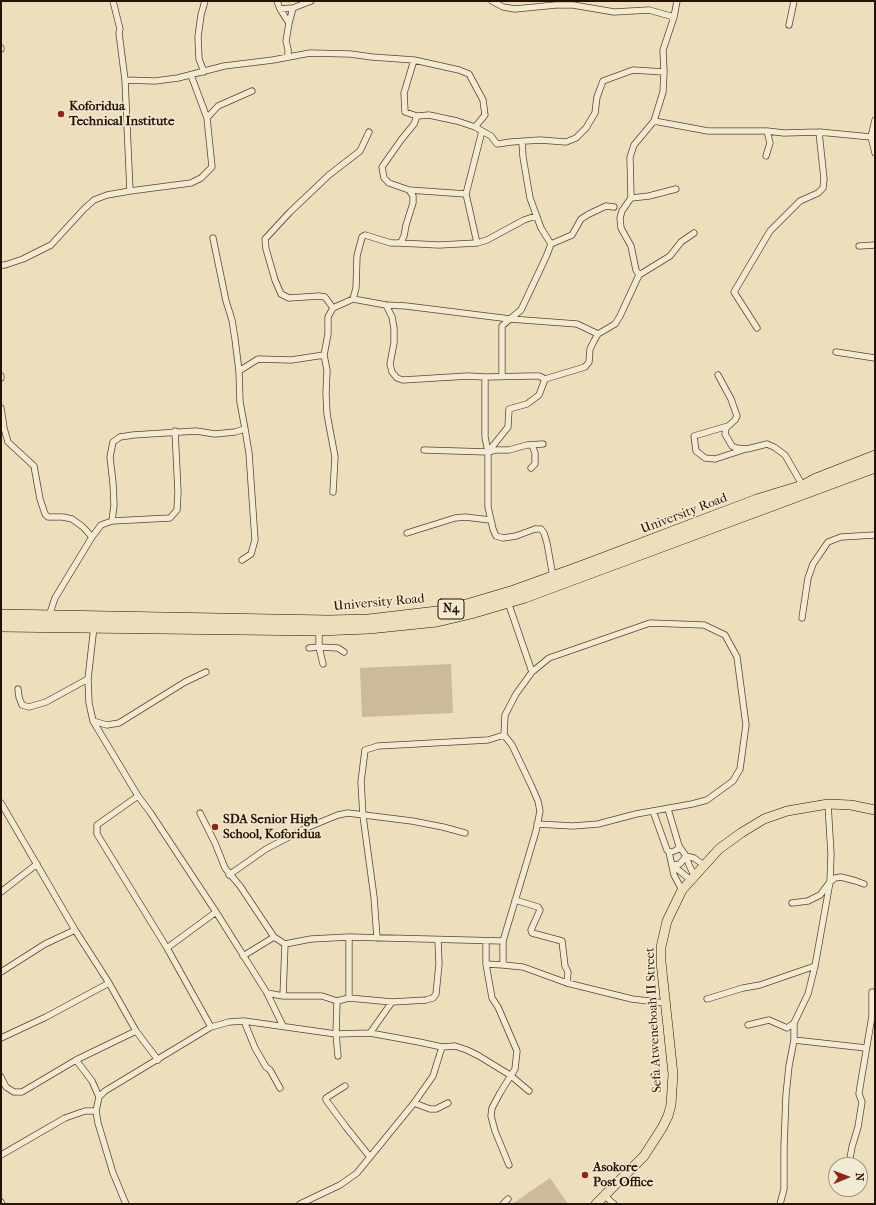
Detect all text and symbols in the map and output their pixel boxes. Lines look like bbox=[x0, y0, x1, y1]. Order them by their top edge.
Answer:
place label: Koforidua Technical Institute bbox=[69, 99, 174, 130]
marker: Koforidua Technical Institute bbox=[56, 109, 66, 119]
street label: University Road bbox=[639, 490, 729, 538]
street label: University Road bbox=[333, 591, 425, 615]
road number: N4 bbox=[438, 599, 464, 619]
place label: SDA Senior High School, Koforidua bbox=[223, 812, 321, 843]
marker: SDA Senior High School, Koforidua bbox=[210, 822, 220, 832]
street label: Sefa Atweneboah II Street bbox=[642, 947, 666, 1093]
north arrow bbox=[828, 1157, 868, 1197]
place label: Asokore Post Office bbox=[593, 1160, 653, 1191]
marker: Asokore Post Office bbox=[580, 1170, 590, 1180]
text: N bbox=[853, 1172, 866, 1181]

